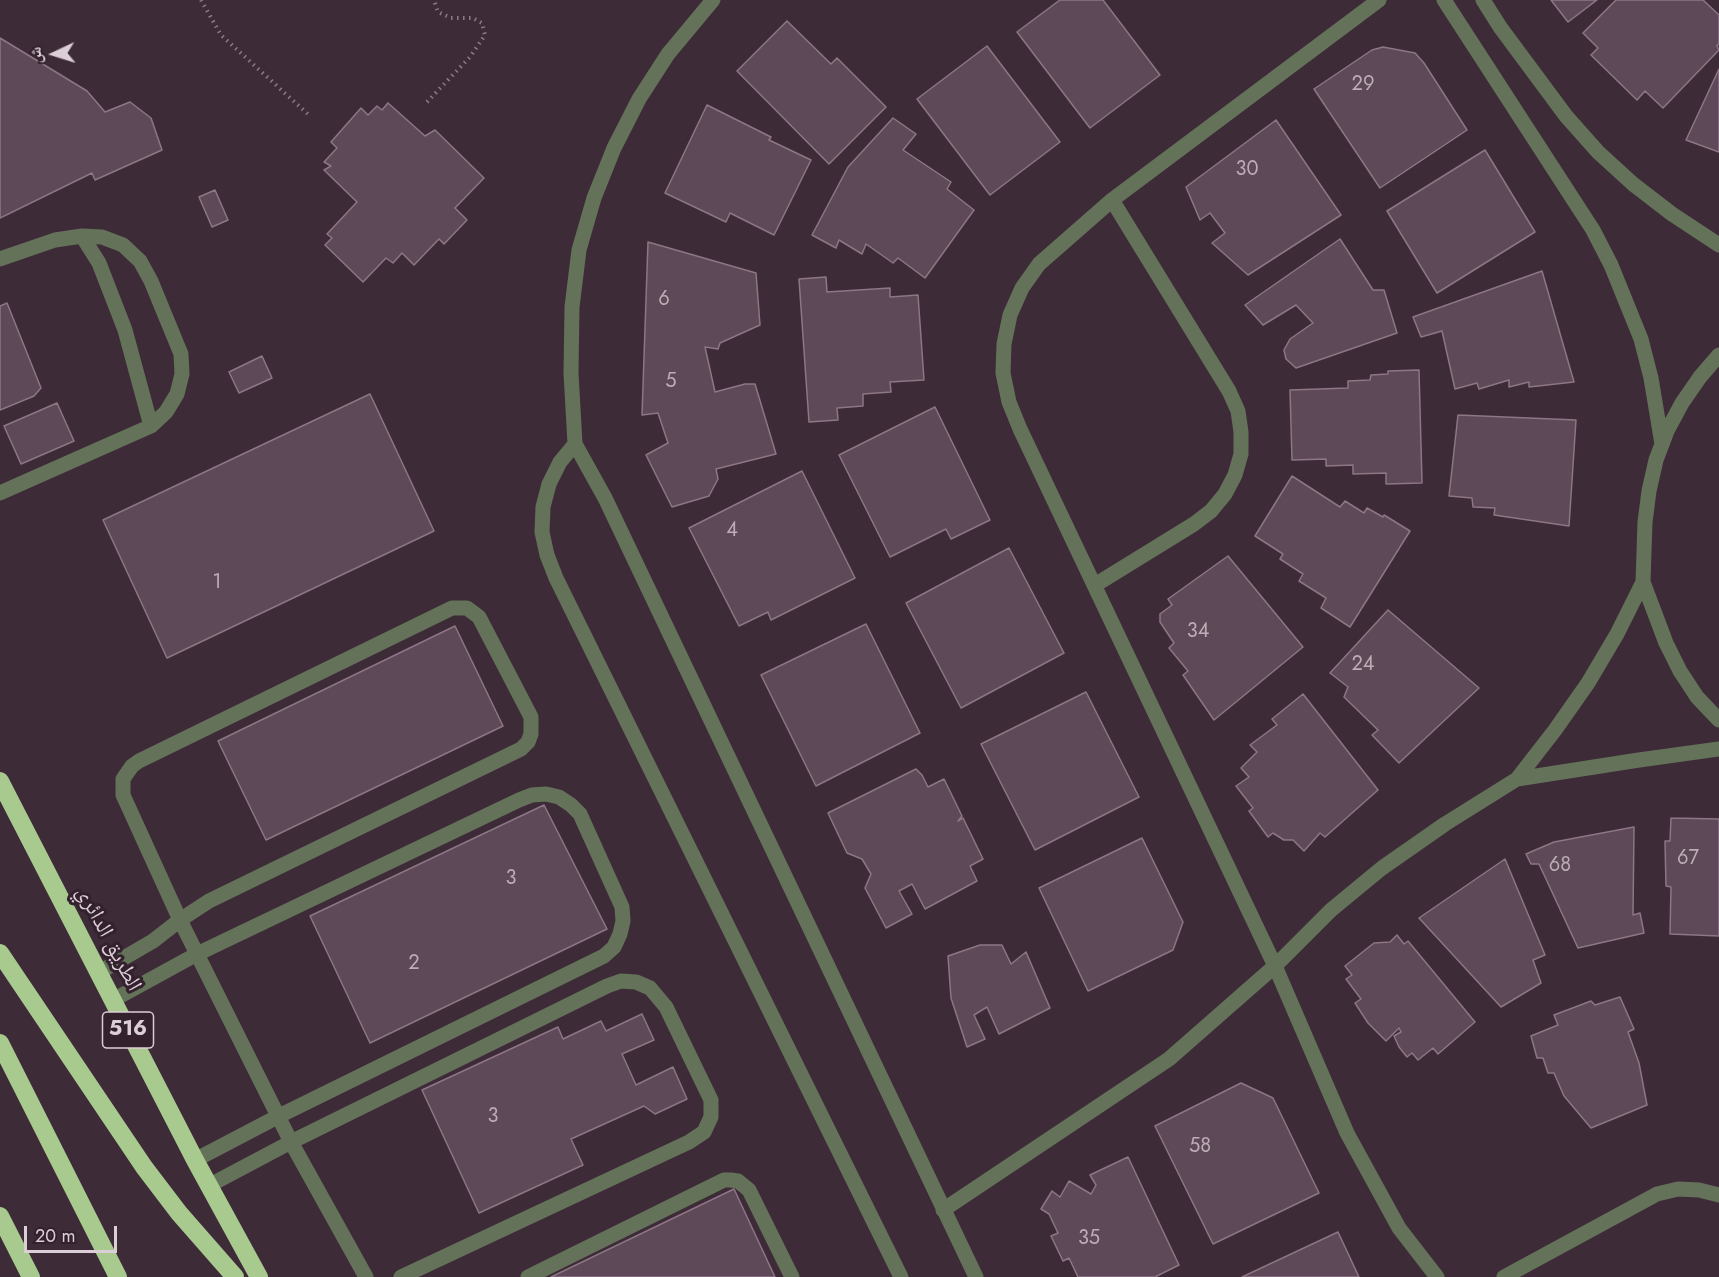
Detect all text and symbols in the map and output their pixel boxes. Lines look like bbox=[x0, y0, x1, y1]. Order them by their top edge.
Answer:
north arrow bbox=[24, 24, 84, 84]
text: ش bbox=[23, 46, 48, 65]
house number: 29 bbox=[1352, 73, 1374, 97]
house number: 30 bbox=[1236, 158, 1258, 182]
house number: 6 bbox=[658, 288, 670, 312]
house number: 5 bbox=[665, 370, 677, 394]
house number: 4 bbox=[726, 519, 738, 543]
house number: 1 bbox=[213, 571, 221, 595]
house number: 34 bbox=[1187, 620, 1209, 644]
house number: 24 bbox=[1351, 653, 1375, 677]
house number: 67 bbox=[1677, 847, 1699, 871]
house number: 68 bbox=[1549, 854, 1571, 878]
house number: 3 bbox=[506, 867, 516, 891]
street label: الطريق الدائري bbox=[69, 882, 147, 996]
house number: 2 bbox=[408, 952, 420, 976]
road number: 516 bbox=[102, 1012, 154, 1048]
house number: 3 bbox=[488, 1105, 498, 1129]
house number: 58 bbox=[1189, 1135, 1211, 1159]
scale bar bbox=[27, 1214, 120, 1252]
text: 20 m bbox=[35, 1223, 75, 1249]
house number: 35 bbox=[1078, 1227, 1100, 1251]

